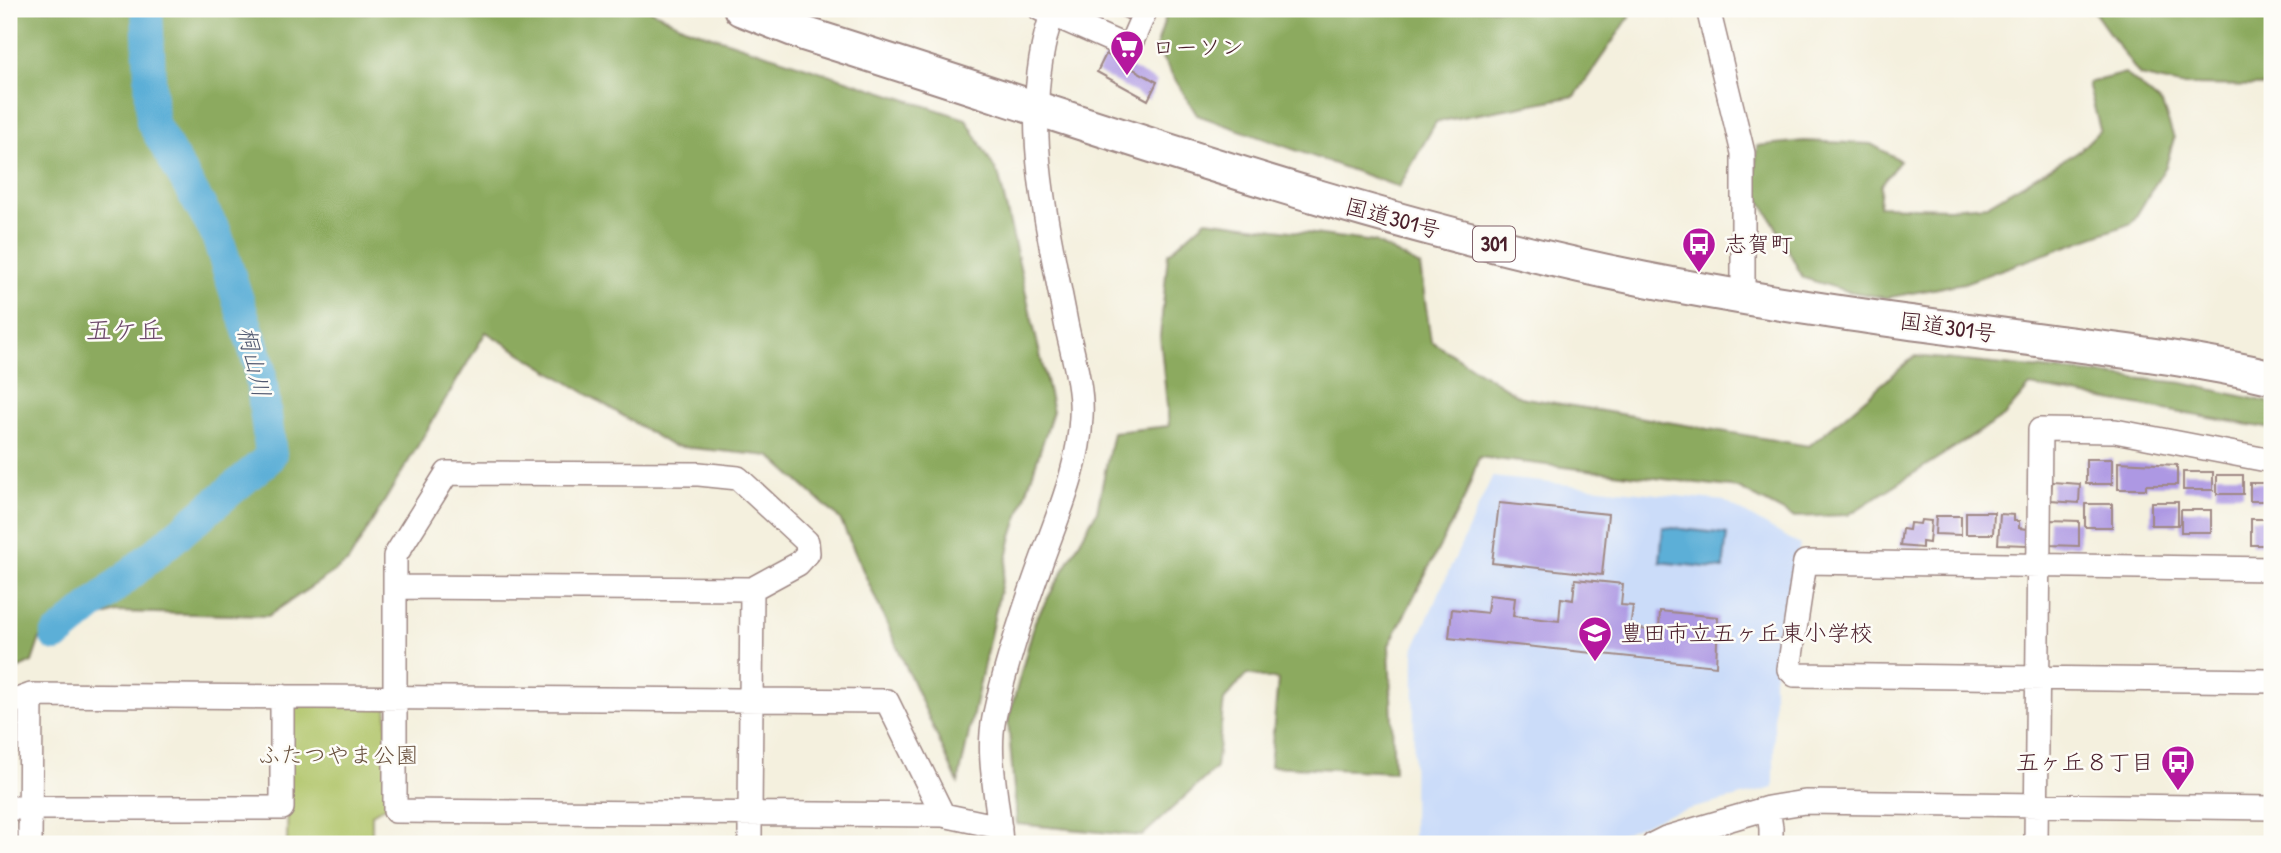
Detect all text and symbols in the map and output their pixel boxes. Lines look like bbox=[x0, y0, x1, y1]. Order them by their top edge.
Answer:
supermarket icon: ローソン bbox=[1108, 28, 1146, 77]
place label: ローソン bbox=[1152, 31, 1244, 62]
street label: 国道301号 bbox=[1342, 190, 1444, 245]
bus stop icon: 志賀町 bbox=[1680, 225, 1718, 274]
road number: 301 bbox=[1473, 226, 1515, 262]
place label: 志賀町 bbox=[1724, 228, 1793, 259]
street label: 国道301号 bbox=[1897, 304, 1999, 349]
district label: 五ケ丘 bbox=[86, 312, 164, 347]
water label: 桐山川 bbox=[231, 323, 279, 400]
school or university icon: 豊田市立五ヶ丘東小学校 bbox=[1576, 614, 1614, 663]
place label: 豊田市立五ヶ丘東小学校 bbox=[1620, 617, 1873, 648]
park label: ふたつやま公園 bbox=[258, 739, 419, 770]
bus stop icon: 五ヶ丘８丁目 bbox=[2159, 743, 2197, 792]
place label: 五ヶ丘８丁目 bbox=[2016, 746, 2154, 777]

